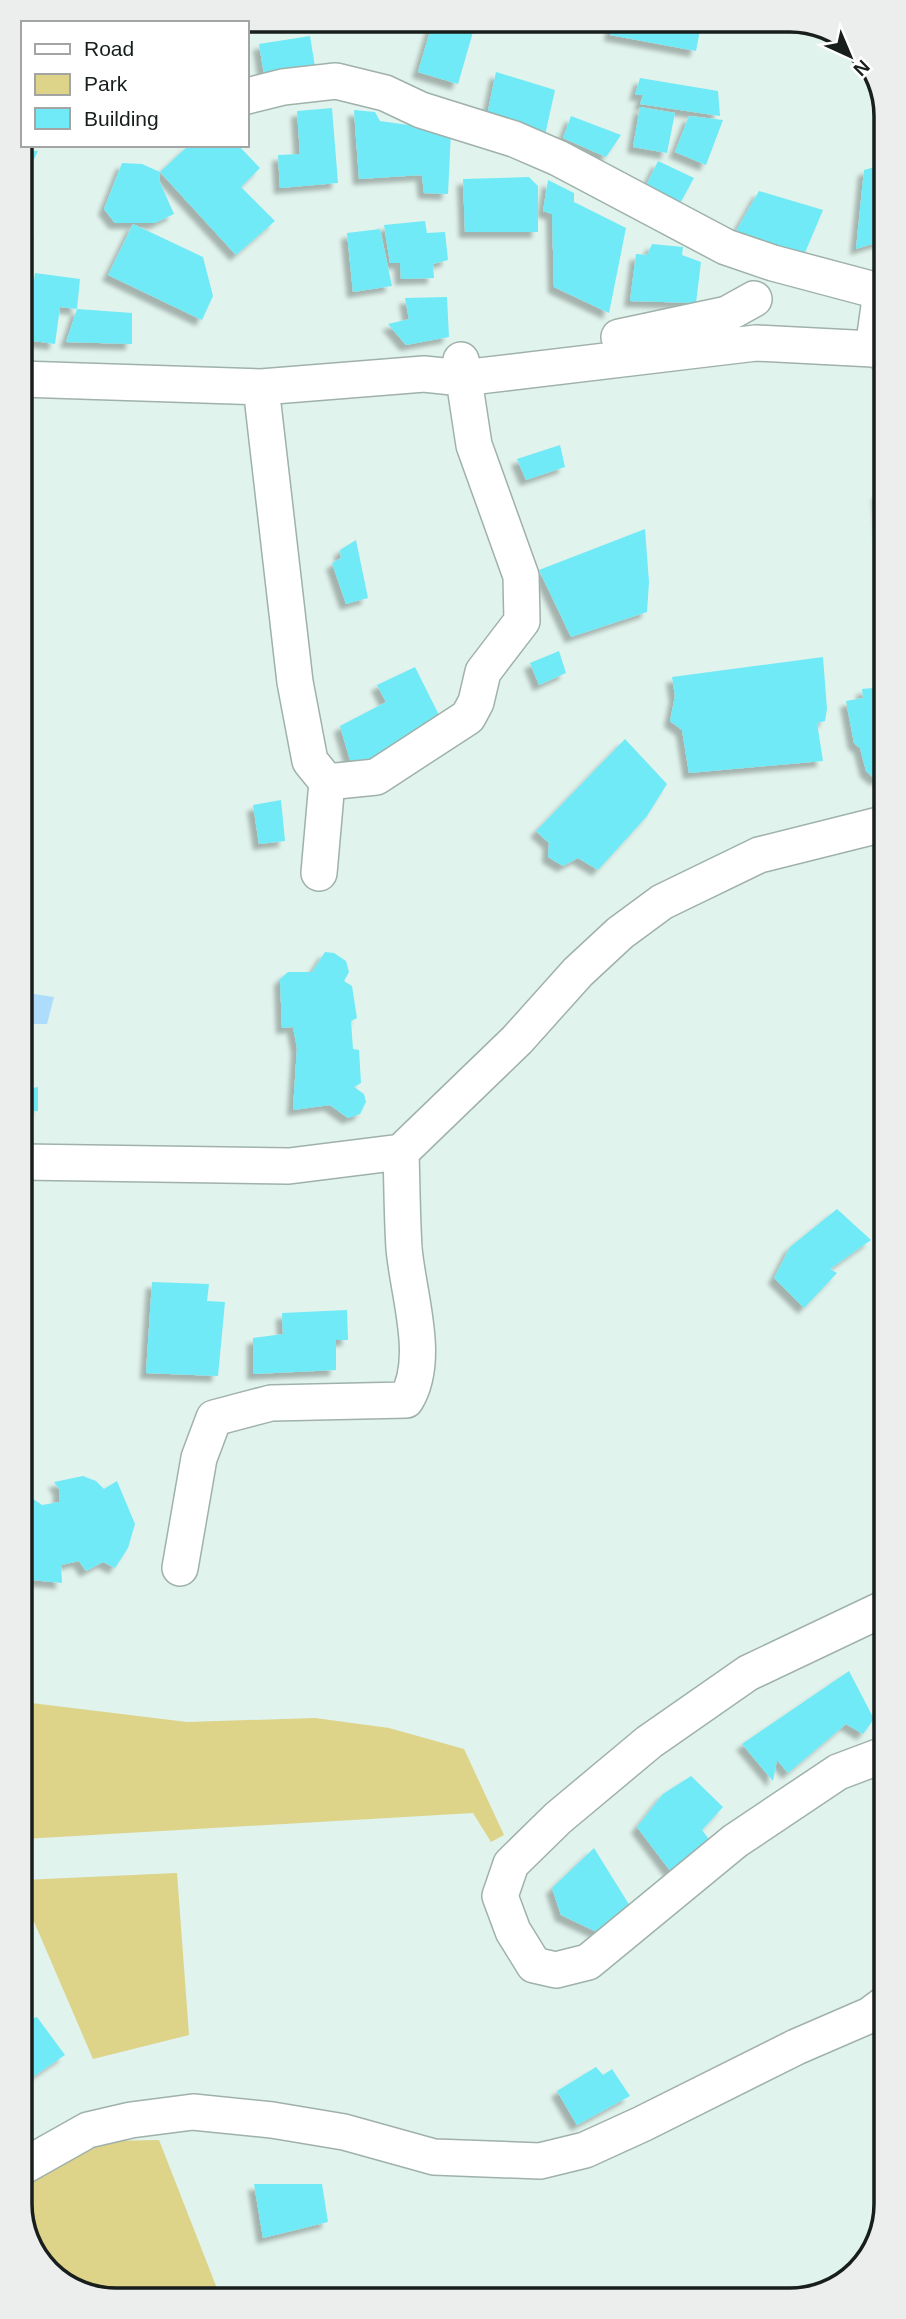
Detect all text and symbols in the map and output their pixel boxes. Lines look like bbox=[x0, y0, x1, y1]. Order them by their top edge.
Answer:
legend bbox=[21, 21, 248, 147]
north arrow bbox=[815, 21, 885, 91]
text: Road bbox=[84, 37, 134, 60]
text: N bbox=[849, 56, 874, 80]
text: Park bbox=[84, 72, 128, 95]
text: Building bbox=[84, 107, 159, 130]

